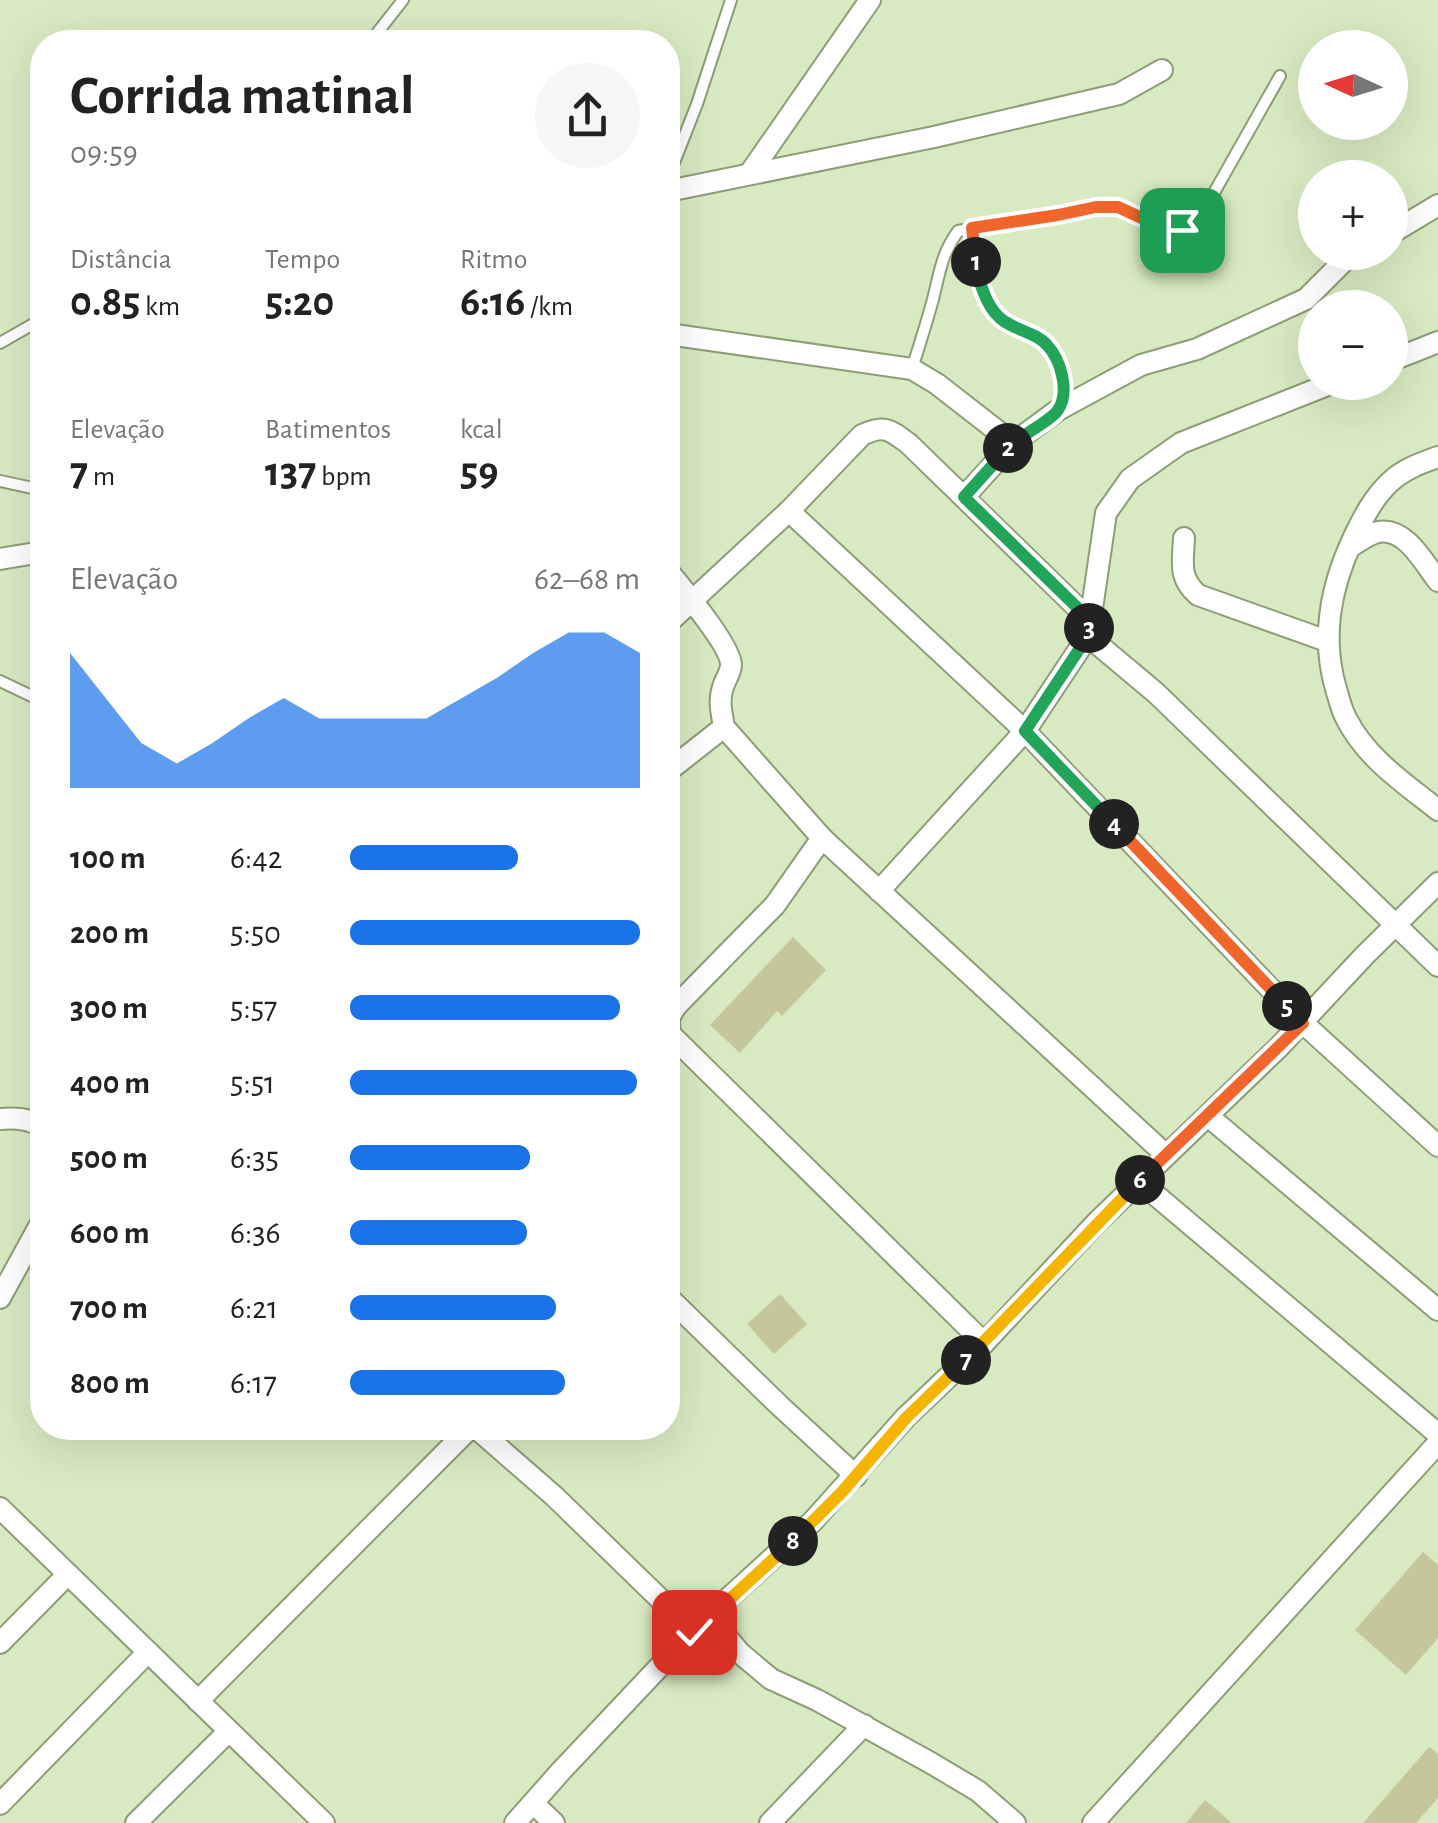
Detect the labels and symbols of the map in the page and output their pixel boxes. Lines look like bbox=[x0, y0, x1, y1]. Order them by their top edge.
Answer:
north arrow bbox=[1298, 30, 1408, 140]
pin bbox=[1140, 188, 1225, 273]
pin: 1 bbox=[951, 237, 1001, 287]
pin: 2 bbox=[983, 423, 1033, 473]
pin: 3 bbox=[1064, 603, 1114, 653]
pin: 4 bbox=[1089, 799, 1139, 849]
pin: 5 bbox=[1262, 981, 1312, 1031]
pin: 6 bbox=[1115, 1155, 1165, 1205]
pin: 7 bbox=[941, 1335, 991, 1385]
pin: 8 bbox=[768, 1516, 818, 1566]
pin bbox=[652, 1590, 737, 1675]

